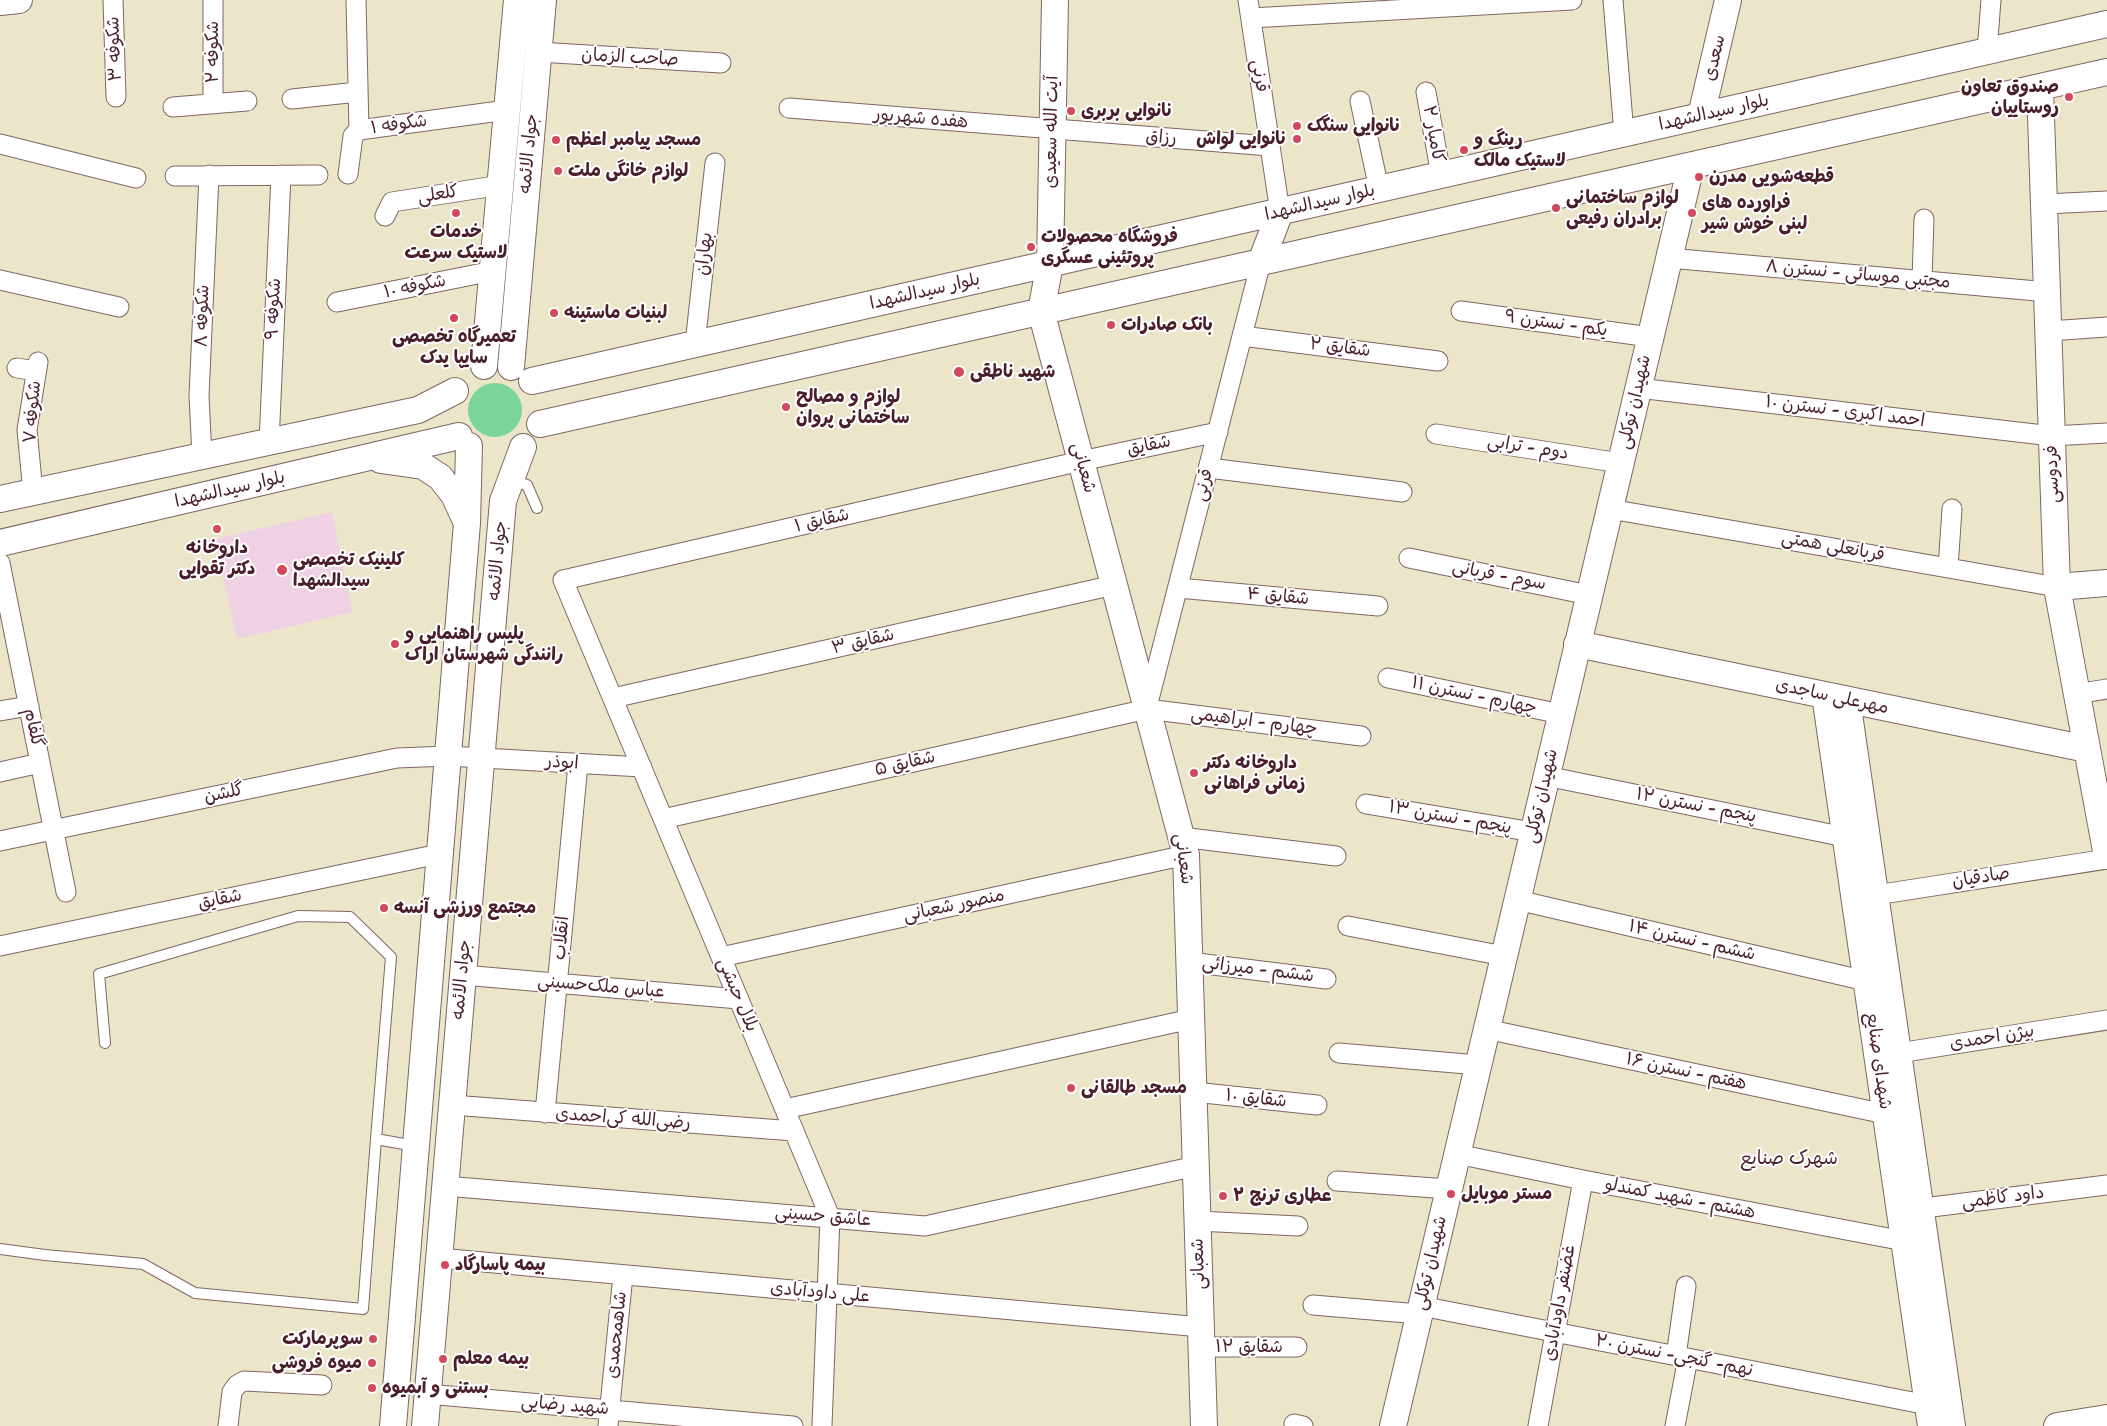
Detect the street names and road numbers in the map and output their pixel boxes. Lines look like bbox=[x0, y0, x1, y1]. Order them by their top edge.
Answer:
street label: شکوفه ۳ bbox=[103, 16, 127, 82]
street label: شکوفه ۲ bbox=[202, 21, 224, 83]
street label: سعدی bbox=[1699, 33, 1731, 83]
street label: صاحب الزمان bbox=[581, 45, 679, 71]
street label: قرنی bbox=[1246, 58, 1272, 94]
street label: آیت الله سعیدی bbox=[1040, 75, 1064, 189]
street label: بلوار سیدالشهدا bbox=[1657, 90, 1771, 136]
street label: هفده شهریور bbox=[873, 104, 969, 134]
street label: کامیار ۲ bbox=[1417, 104, 1449, 164]
street label: شکوفه ۱ bbox=[369, 110, 429, 140]
street label: جواد الائمه bbox=[515, 113, 543, 195]
street label: رزاق bbox=[1145, 126, 1177, 150]
street label: بلوار سیدالشهدا bbox=[1263, 180, 1377, 226]
street label: کلعلی bbox=[416, 181, 460, 209]
street label: بهاران bbox=[692, 231, 718, 277]
street label: مجتبی موسائی - نسترن ۸ bbox=[1765, 256, 1951, 294]
street label: بلوار سیدالشهدا bbox=[868, 269, 982, 315]
street label: شکوفه ۱۰ bbox=[382, 270, 448, 304]
street label: شکوفه ۹ bbox=[262, 278, 286, 340]
street label: شکوفه ۸ bbox=[191, 284, 215, 348]
street label: یکم - نسترن ۹ bbox=[1503, 306, 1609, 342]
street label: شقایق ۲ bbox=[1308, 334, 1372, 362]
street label: شهیدان توکلی bbox=[1614, 353, 1656, 451]
street label: شکوفه ۷ bbox=[19, 380, 47, 444]
street label: احمد اکبری - نسترن ۱۰ bbox=[1764, 391, 1926, 433]
street label: شقایق bbox=[1125, 431, 1173, 461]
street label: دوم - ترابی bbox=[1486, 431, 1570, 465]
street label: شعبانی bbox=[1066, 440, 1100, 496]
street label: فردوسی bbox=[2041, 444, 2065, 504]
street label: بلوار سیدالشهدا bbox=[173, 467, 287, 513]
street label: قرنی bbox=[1190, 467, 1218, 503]
street label: شقایق ۱ bbox=[793, 504, 851, 538]
street label: جواد الائمه bbox=[484, 520, 512, 602]
street label: قربانعلی همتی bbox=[1780, 527, 1886, 567]
street label: سوم - قربانی bbox=[1450, 556, 1548, 596]
street label: شقایق ۴ bbox=[1246, 584, 1310, 610]
street label: شقایق ۳ bbox=[830, 624, 896, 660]
street label: چهارم - نسترن ۱۱ bbox=[1409, 672, 1539, 720]
street label: مهرعلی ساجدی bbox=[1774, 674, 1890, 720]
street label: چهارم - ابراهیمی bbox=[1189, 704, 1319, 740]
street label: گلفام bbox=[18, 707, 48, 749]
street label: شقایق ۵ bbox=[873, 747, 937, 781]
street label: شهیدان توکلی bbox=[1521, 747, 1563, 845]
street label: ابوذر bbox=[545, 751, 579, 775]
street label: گلشن bbox=[202, 779, 246, 809]
street label: پنجم - نسترن ۱۲ bbox=[1634, 784, 1758, 828]
street label: پنجم - نسترن ۱۳ bbox=[1387, 797, 1513, 839]
street label: شعبانی bbox=[1169, 832, 1197, 886]
street label: صادقیان bbox=[1951, 863, 2011, 893]
street label: شقایق bbox=[196, 885, 244, 915]
street label: منصور شعبانی bbox=[901, 885, 1007, 927]
street label: انقلاب bbox=[549, 915, 575, 961]
street label: ششم - نسترن ۱۴ bbox=[1626, 916, 1758, 966]
street label: جواد الائمه bbox=[448, 939, 476, 1021]
street label: ششم - میرزائی bbox=[1201, 952, 1315, 988]
street label: بلال حبشی bbox=[712, 955, 762, 1035]
street label: عباس ملک‌حسینی bbox=[537, 971, 665, 1003]
street label: شهدای صنایع bbox=[1861, 1011, 1895, 1111]
street label: بیژن احمدی bbox=[1948, 1021, 2036, 1055]
street label: هفتم - نسترن ۱۶ bbox=[1624, 1049, 1748, 1095]
street label: شقایق ۱۰ bbox=[1224, 1085, 1288, 1113]
street label: رضی‌الله کی‌احمدی bbox=[555, 1103, 691, 1135]
street label: هشتم - شهید کمندلو bbox=[1603, 1174, 1757, 1224]
street label: داود کاظمی bbox=[1960, 1182, 2046, 1214]
street label: عاشق حسینی bbox=[774, 1202, 872, 1232]
street label: شهیدان توکلی bbox=[1410, 1214, 1452, 1312]
street label: شعبانی bbox=[1187, 1238, 1211, 1290]
street label: غضنفر داودآبادی bbox=[1539, 1243, 1581, 1363]
street label: علی داودآبادی bbox=[769, 1278, 871, 1308]
street label: شاهمحمدی bbox=[602, 1290, 632, 1380]
street label: نهم- گنجی- نسترن ۲۰ bbox=[1593, 1330, 1755, 1382]
street label: شقایق ۱۲ bbox=[1215, 1336, 1283, 1358]
street label: شهید رضایی bbox=[520, 1391, 610, 1421]

